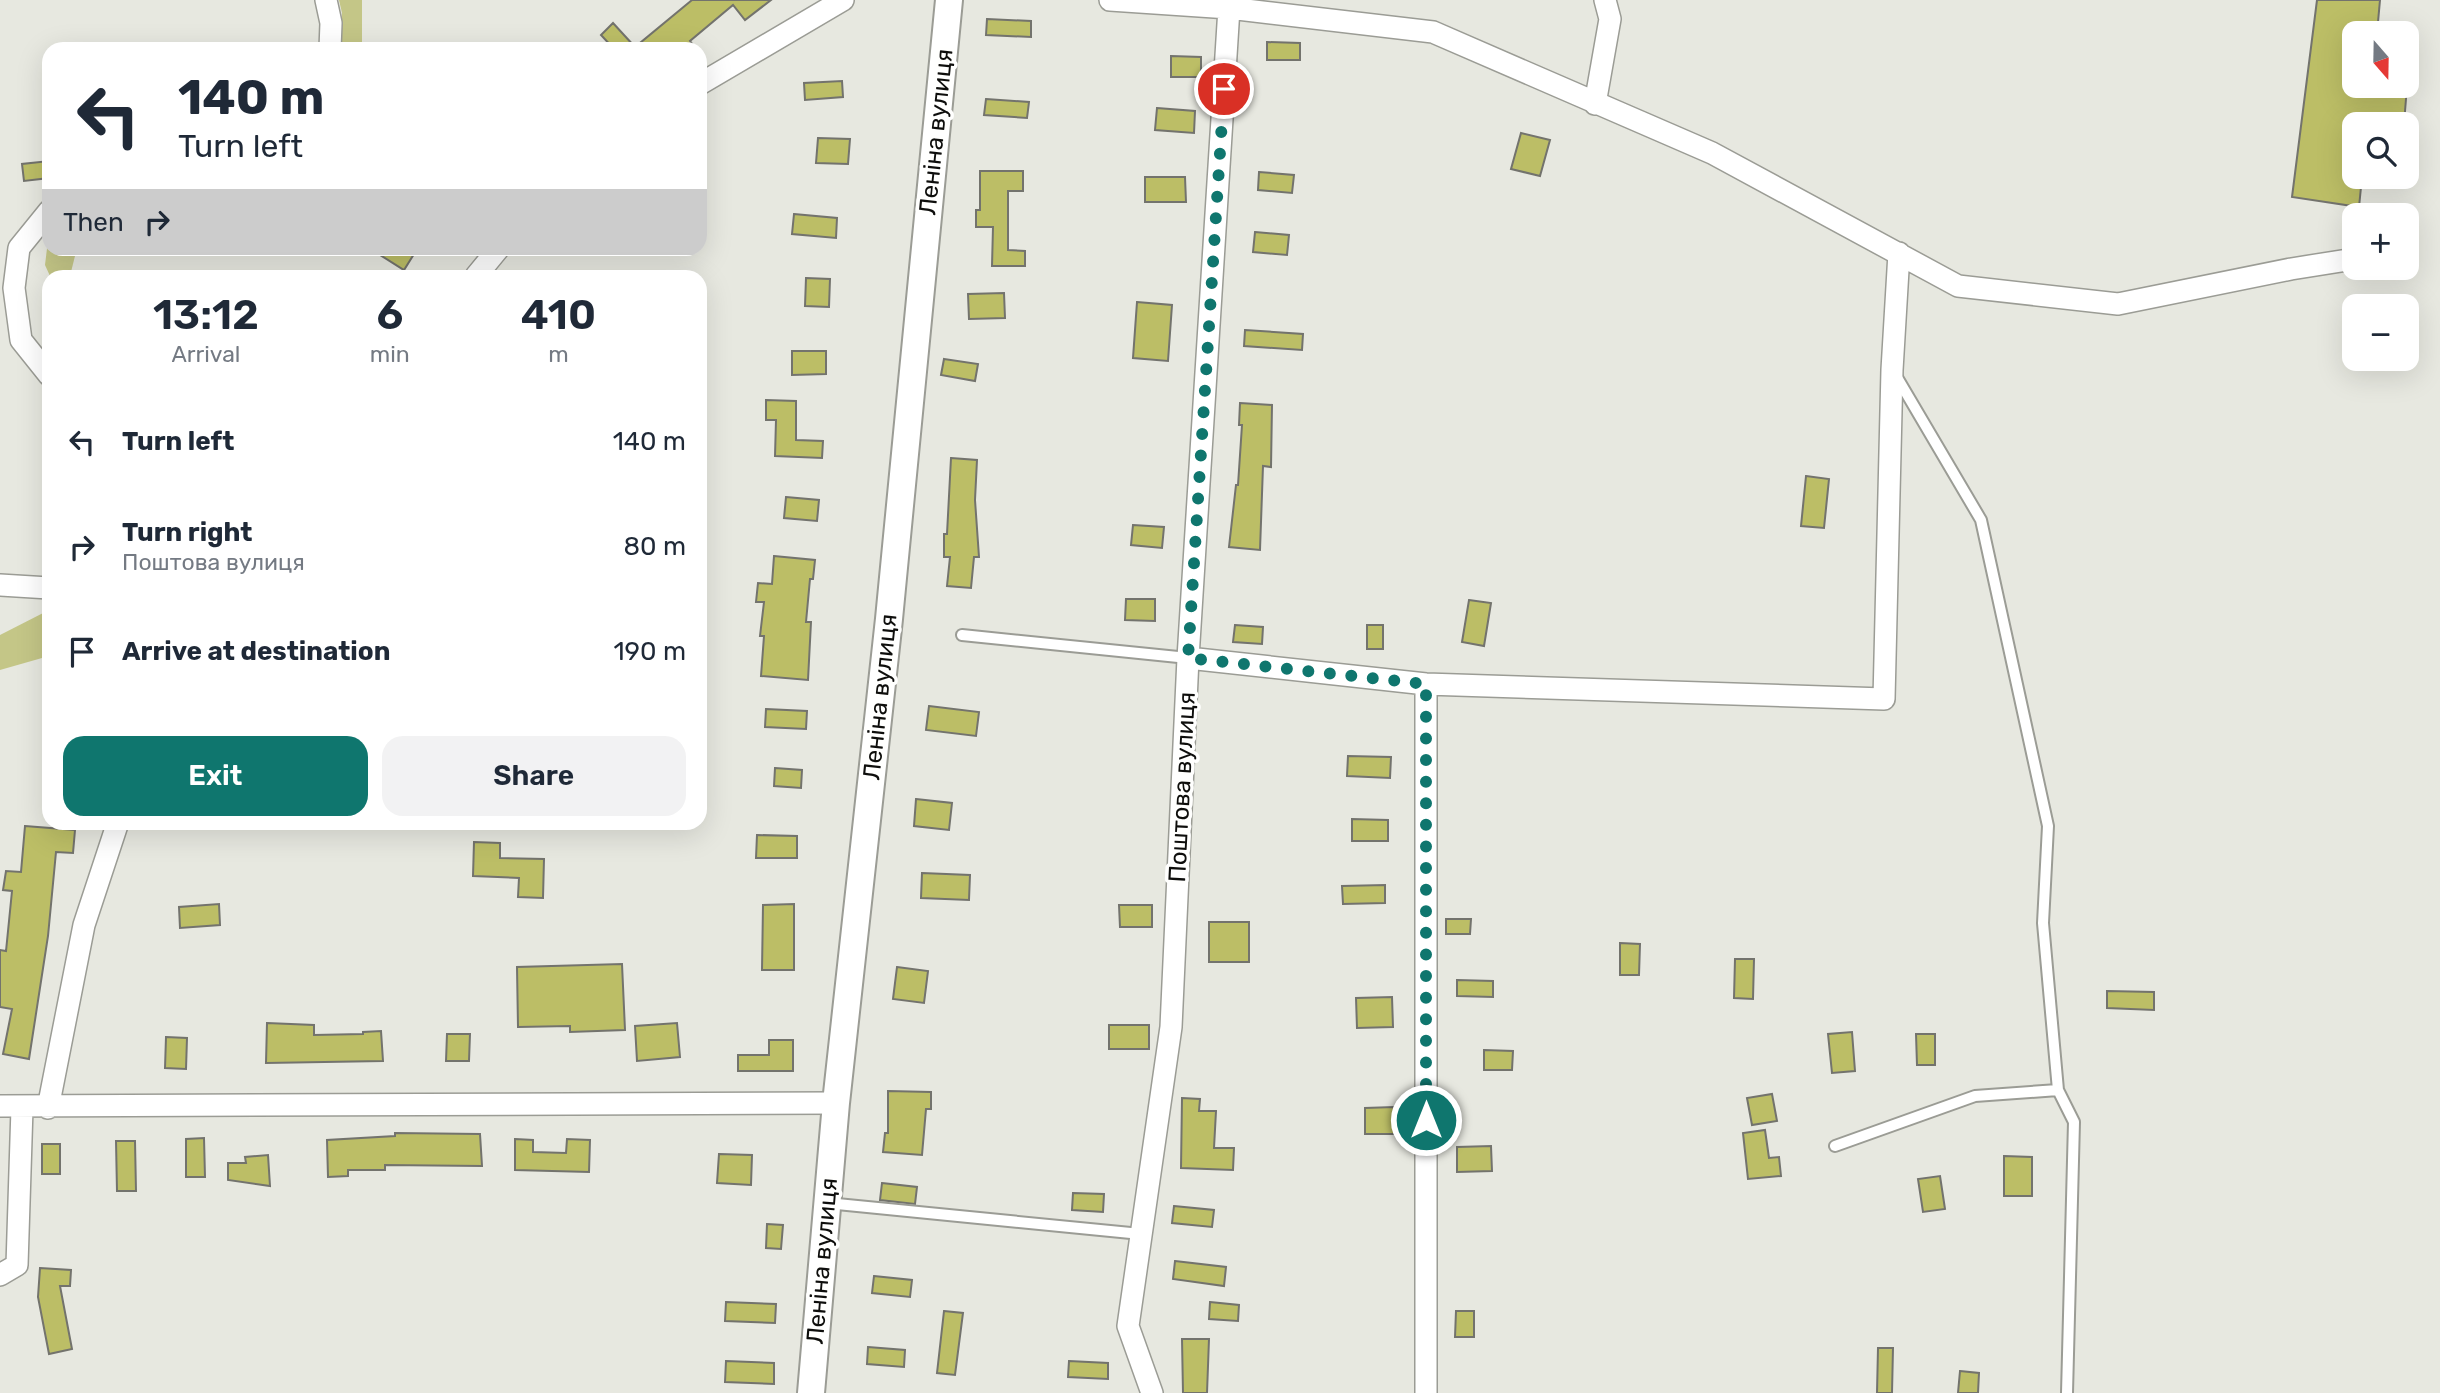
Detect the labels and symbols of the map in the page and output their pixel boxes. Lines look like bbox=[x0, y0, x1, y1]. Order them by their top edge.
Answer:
north arrow bbox=[2342, 21, 2418, 98]
street label: Леніна вулиця bbox=[913, 48, 959, 216]
pin bbox=[1194, 59, 1254, 119]
street label: Леніна вулиця bbox=[857, 613, 903, 781]
street label: Поштова вулиця bbox=[1163, 691, 1201, 883]
position arrow bbox=[1389, 1083, 1463, 1157]
street label: Леніна вулиця bbox=[801, 1177, 843, 1345]

